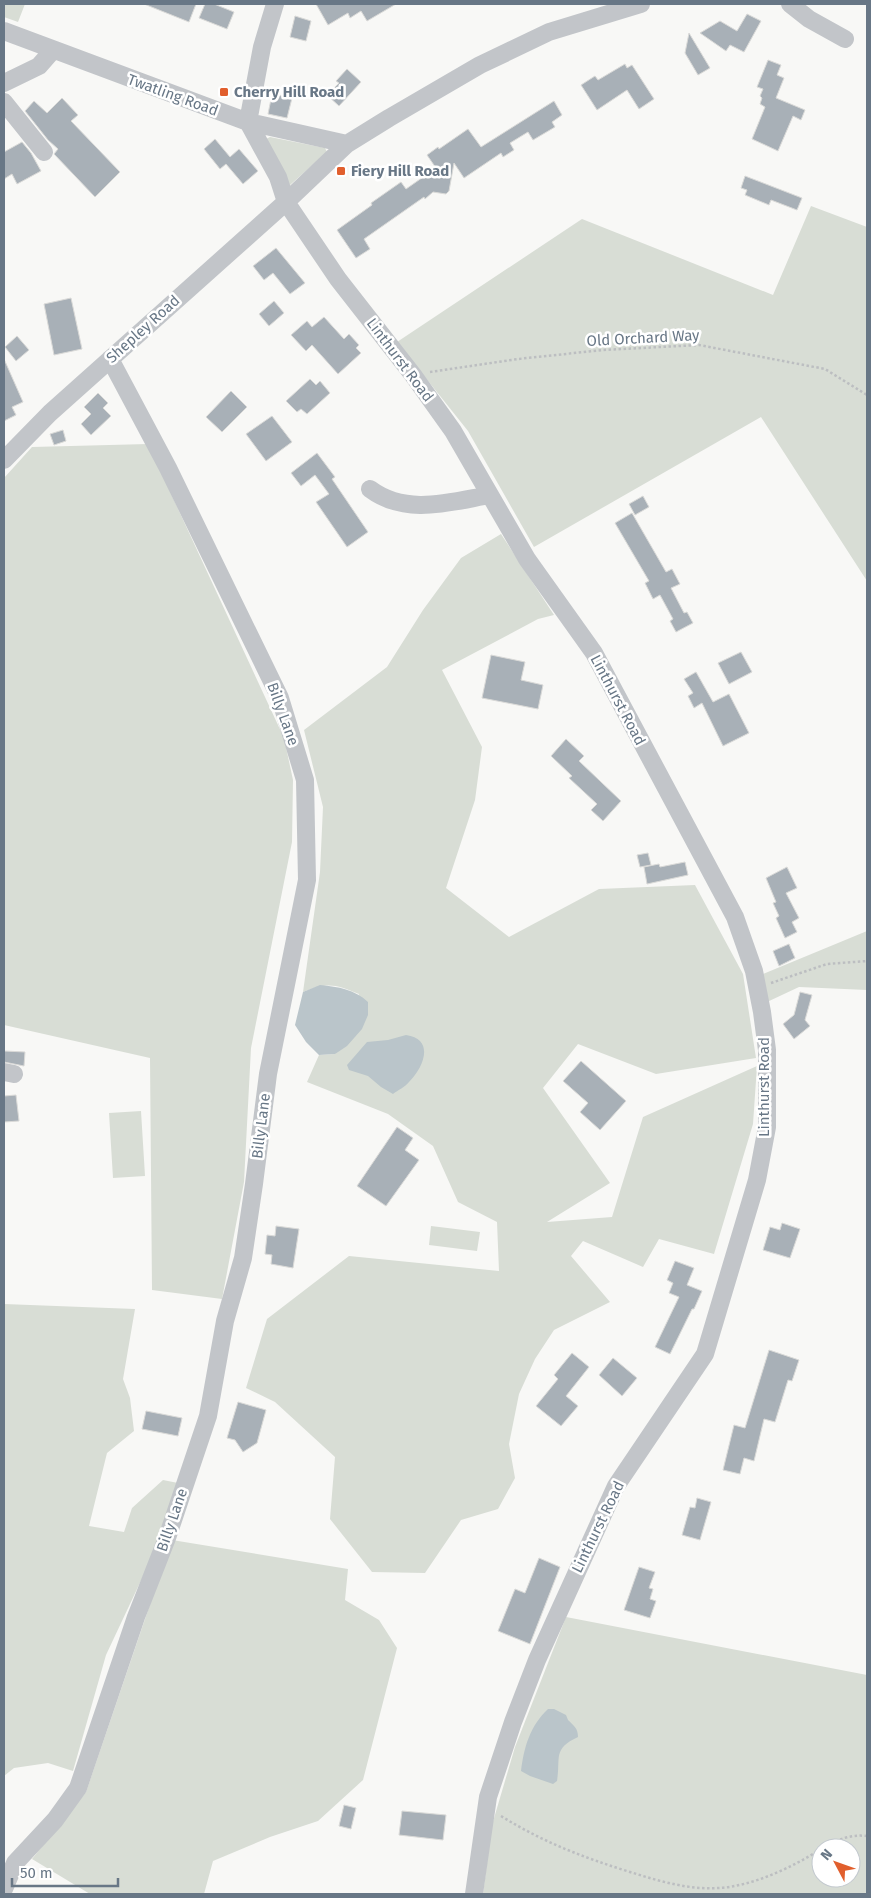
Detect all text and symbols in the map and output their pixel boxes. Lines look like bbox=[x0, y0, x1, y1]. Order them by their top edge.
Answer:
street label: Twatling Road bbox=[125, 70, 221, 120]
place label: Cherry Hill Road bbox=[234, 83, 344, 101]
marker: Cherry Hill Road bbox=[218, 86, 230, 98]
place label: Fiery Hill Road bbox=[351, 162, 449, 180]
marker: Fiery Hill Road bbox=[335, 165, 347, 177]
street label: Shepley Road bbox=[103, 291, 183, 367]
street label: Linthurst Road bbox=[363, 315, 437, 405]
street label: Old Orchard Way bbox=[586, 326, 701, 350]
street label: Linthurst Road bbox=[587, 652, 649, 748]
street label: Billy Lane bbox=[263, 680, 303, 748]
street label: Linthurst Road bbox=[755, 1037, 773, 1137]
street label: Billy Lane bbox=[248, 1092, 274, 1160]
street label: Linthurst Road bbox=[568, 1478, 628, 1576]
street label: Billy Lane bbox=[153, 1486, 191, 1554]
north arrow bbox=[811, 1838, 861, 1888]
text: N bbox=[817, 1846, 836, 1864]
scale bar bbox=[12, 1856, 119, 1888]
text: 50 m bbox=[20, 1864, 53, 1882]

